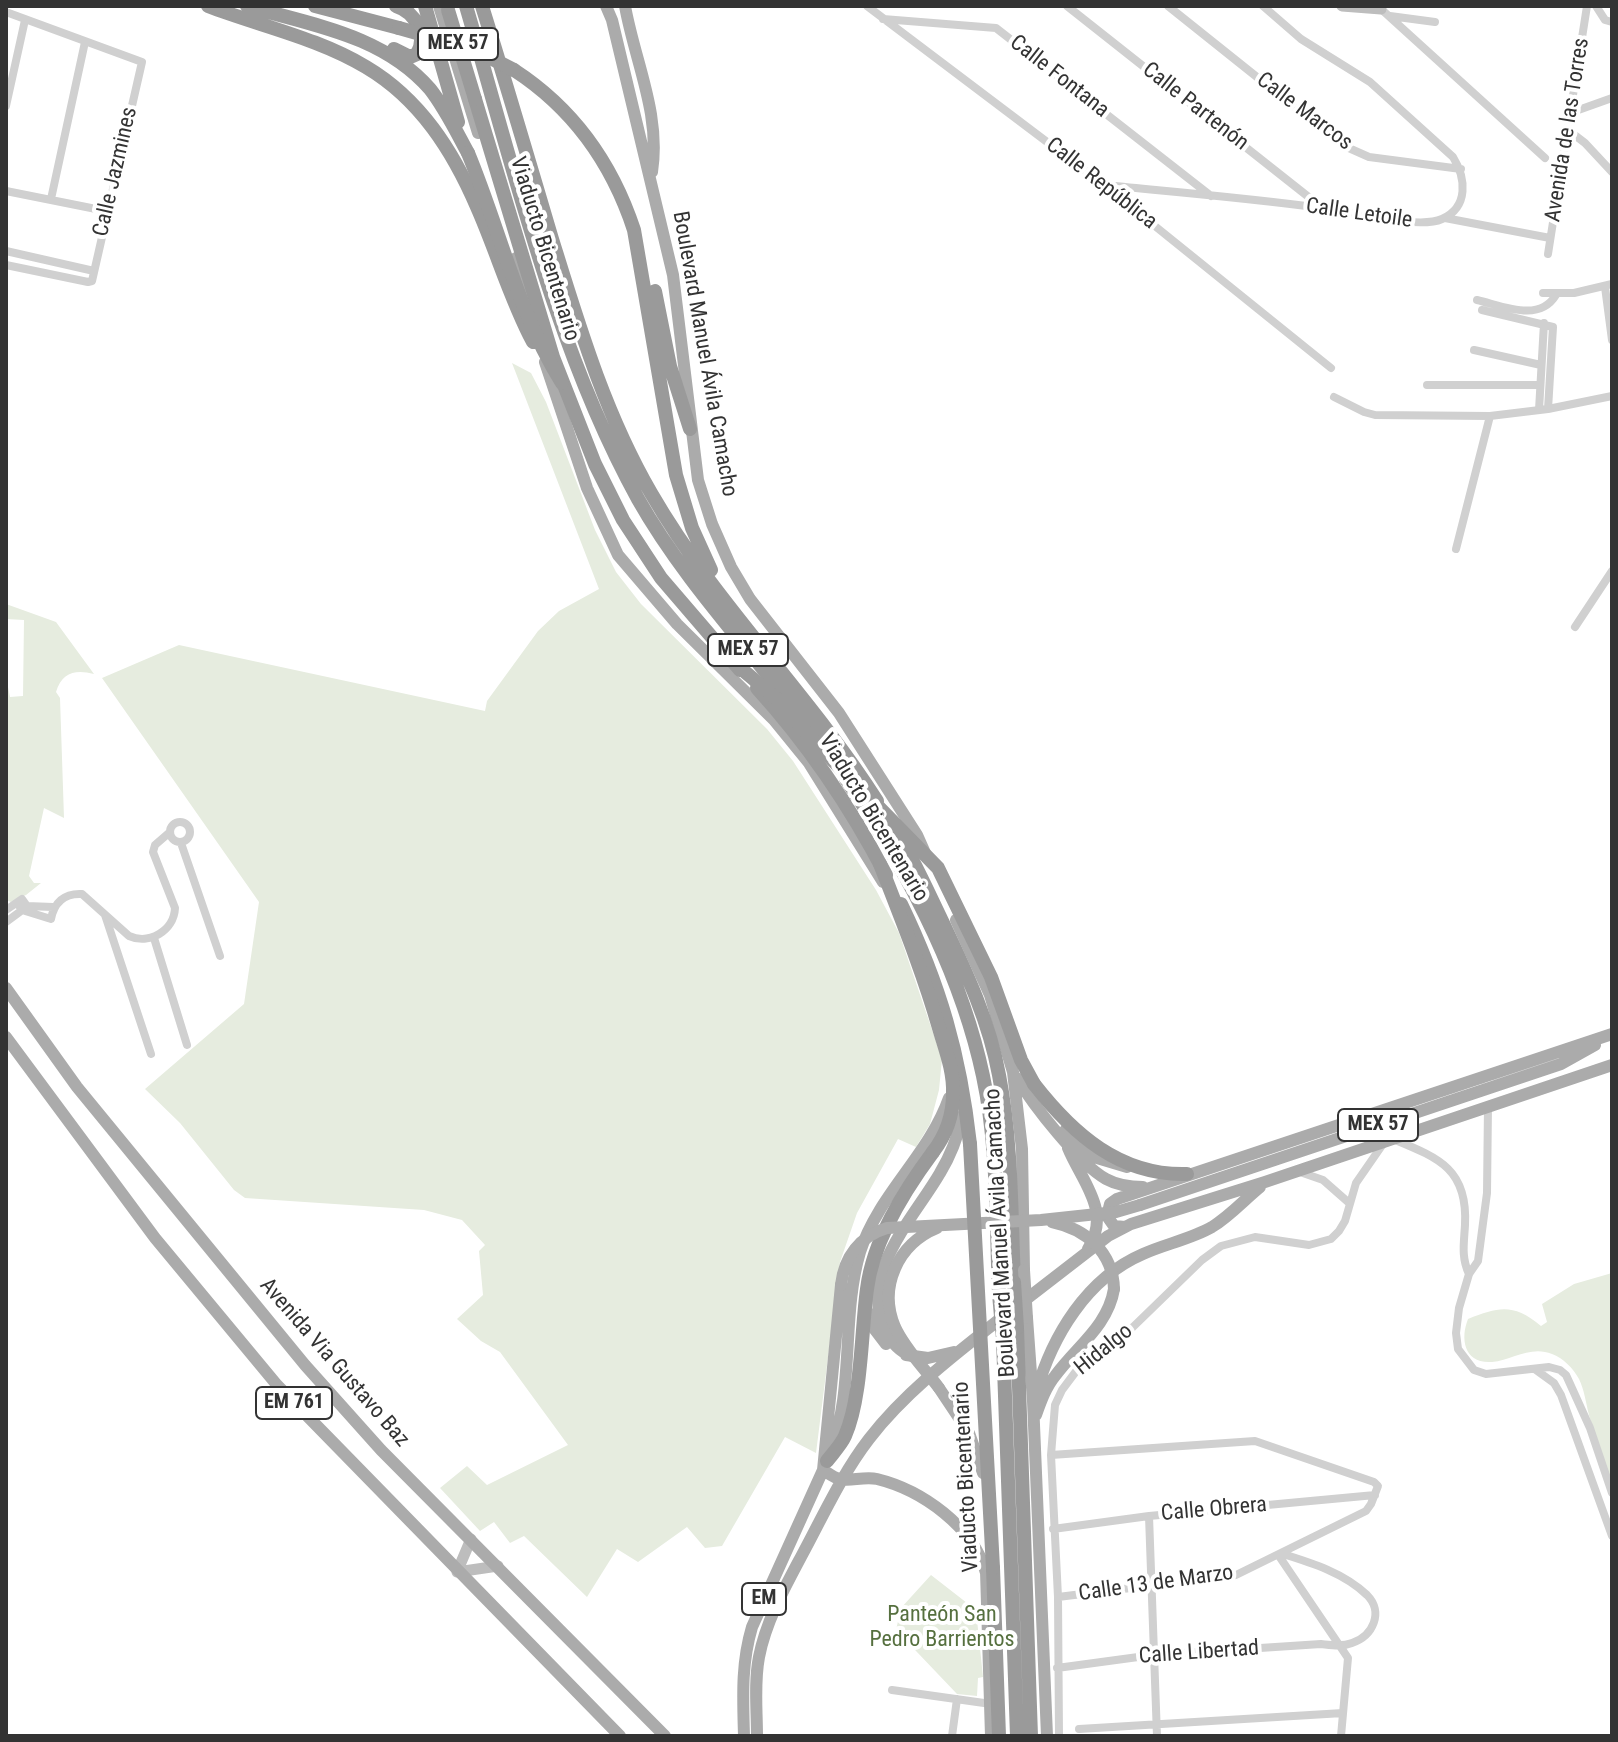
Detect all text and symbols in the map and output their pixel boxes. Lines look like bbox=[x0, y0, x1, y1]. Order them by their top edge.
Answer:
road number: MEX 57 bbox=[418, 28, 498, 60]
street label: Calle Fontana bbox=[1004, 30, 1114, 124]
street label: Avenida de las Torres bbox=[1540, 36, 1596, 224]
street label: Calle Partenón bbox=[1137, 57, 1253, 157]
street label: Calle Marcos bbox=[1251, 67, 1357, 157]
street label: Calle Jazmines bbox=[88, 105, 144, 239]
street label: Calle República bbox=[1040, 132, 1162, 236]
street label: Viaducto Bicentenario bbox=[503, 154, 585, 344]
street label: Calle Letoile bbox=[1304, 193, 1414, 235]
street label: Boulevard Manuel Ávila Camacho bbox=[666, 209, 742, 499]
road number: MEX 57 bbox=[708, 634, 788, 666]
street label: Viaducto Bicentenario bbox=[812, 729, 934, 907]
street label: Boulevard Manuel Ávila Camacho bbox=[980, 1088, 1022, 1378]
road number: MEX 57 bbox=[1338, 1109, 1418, 1141]
street label: Avenida Via Gustavo Baz bbox=[254, 1273, 414, 1453]
street label: Hidalgo bbox=[1070, 1319, 1138, 1381]
street label: Viaducto Bicentenario bbox=[949, 1381, 985, 1573]
road number: EM 761 bbox=[256, 1387, 332, 1419]
street label: Calle Obrera bbox=[1160, 1492, 1268, 1528]
street label: Calle 13 de Marzo bbox=[1077, 1560, 1235, 1608]
road number: EM bbox=[742, 1583, 786, 1615]
park label: Panteón San Pedro Barrientos bbox=[869, 1602, 1015, 1654]
street label: Calle Libertad bbox=[1138, 1636, 1260, 1670]

